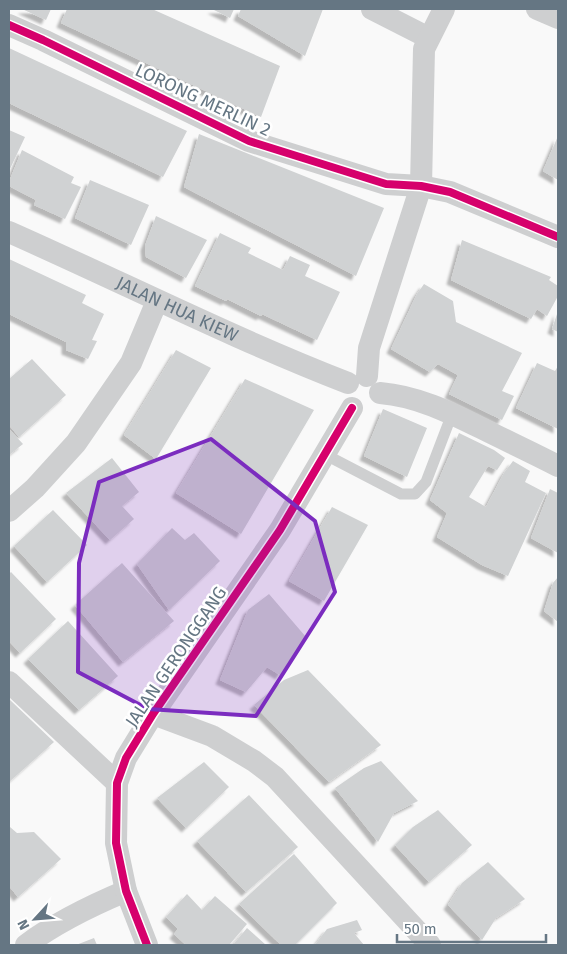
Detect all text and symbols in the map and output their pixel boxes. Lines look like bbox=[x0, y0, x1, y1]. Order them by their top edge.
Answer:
street label: LORONG MERLIN 2 bbox=[132, 59, 274, 141]
street label: JALAN HUA KIEW bbox=[113, 272, 242, 347]
street label: JALAN GERONGGANG bbox=[121, 582, 231, 732]
north arrow bbox=[10, 894, 60, 944]
scale bar bbox=[397, 912, 546, 944]
text: N bbox=[14, 917, 33, 932]
text: 50 m bbox=[404, 920, 437, 938]

